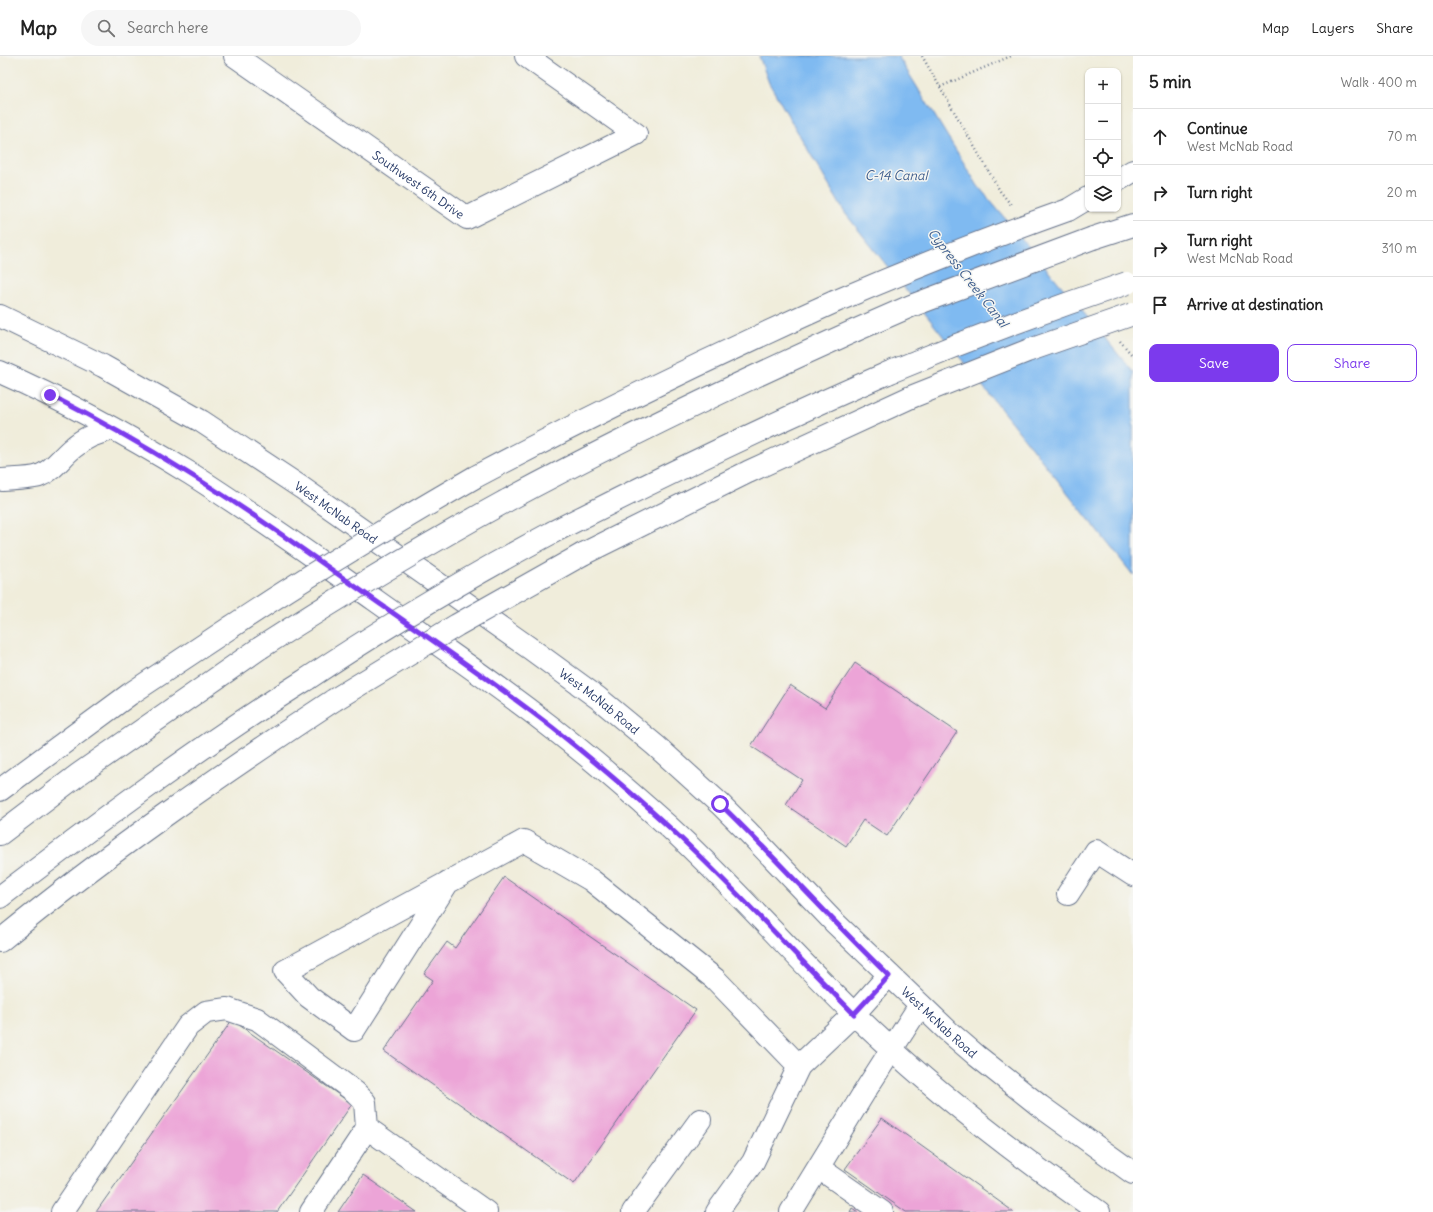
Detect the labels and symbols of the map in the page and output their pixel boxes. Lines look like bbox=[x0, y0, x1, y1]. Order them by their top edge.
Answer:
street label: Southwest 6th Drive bbox=[370, 147, 468, 222]
water label: C-14 Canal bbox=[865, 167, 929, 184]
water label: Cypress Creek Canal bbox=[924, 225, 1013, 332]
route end bbox=[41, 386, 59, 404]
street label: West McNab Road bbox=[292, 478, 381, 546]
street label: West McNab Road bbox=[557, 665, 643, 737]
route start bbox=[711, 795, 729, 813]
street label: West McNab Road bbox=[898, 983, 980, 1060]

